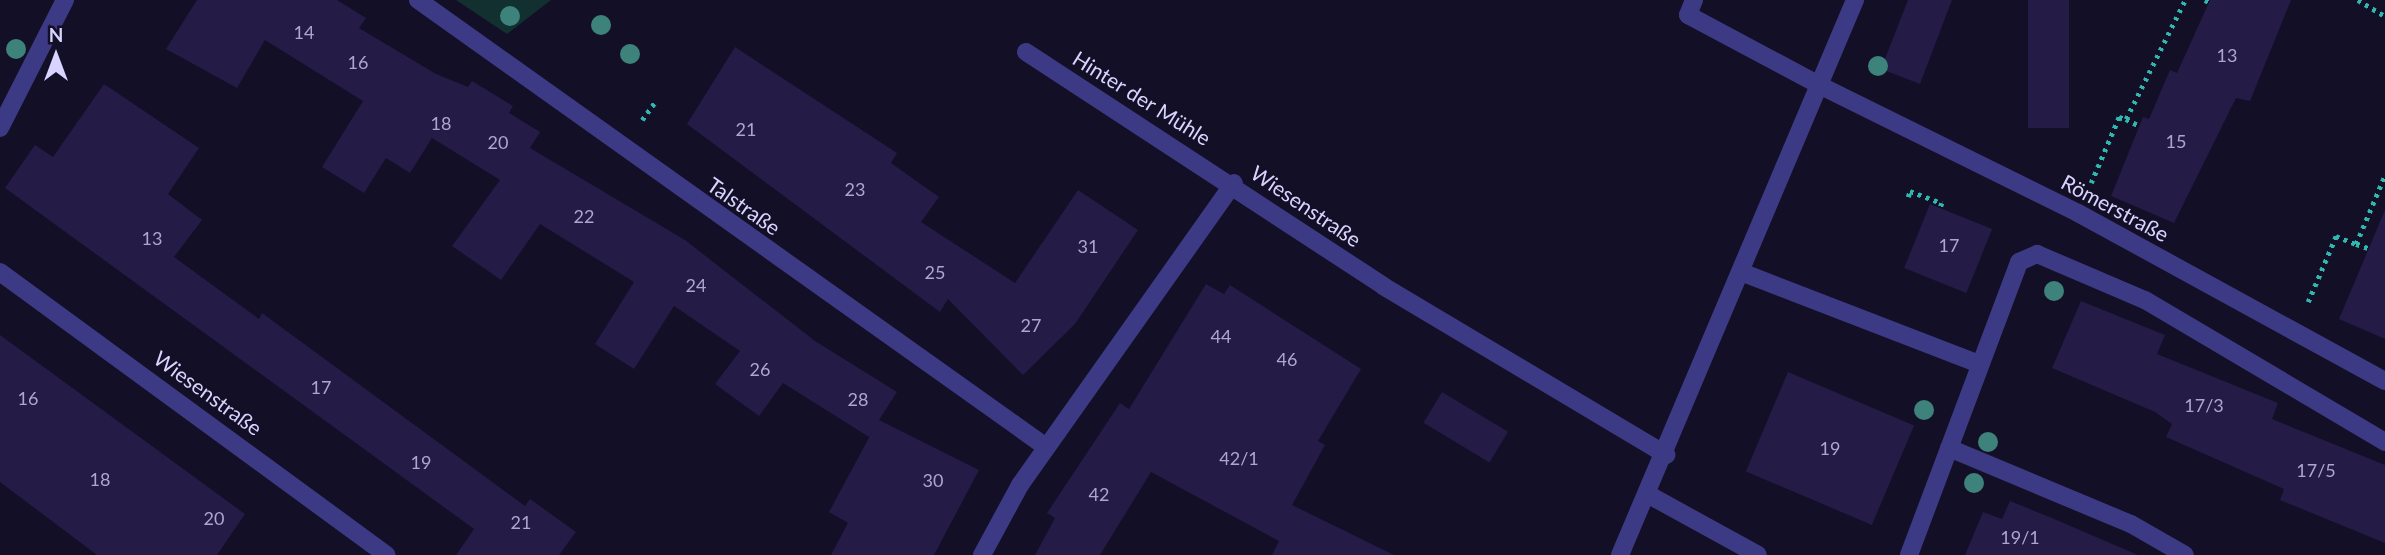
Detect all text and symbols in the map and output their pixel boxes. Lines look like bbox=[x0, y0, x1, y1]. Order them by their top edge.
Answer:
north arrow bbox=[21, 21, 91, 91]
house number: 14 bbox=[294, 21, 314, 43]
text: N bbox=[49, 23, 63, 46]
house number: 13 bbox=[2217, 44, 2237, 66]
street label: Hinter der Mühle bbox=[1068, 45, 1216, 151]
house number: 16 bbox=[348, 51, 368, 73]
house number: 18 bbox=[431, 112, 451, 134]
house number: 21 bbox=[736, 118, 756, 140]
house number: 15 bbox=[2166, 130, 2186, 152]
house number: 20 bbox=[488, 131, 508, 153]
street label: Wiesenstraße bbox=[1246, 160, 1366, 252]
street label: Römerstraße bbox=[2057, 169, 2173, 247]
street label: Talstraße bbox=[703, 172, 785, 240]
house number: 23 bbox=[845, 178, 865, 200]
house number: 22 bbox=[574, 205, 594, 227]
house number: 13 bbox=[142, 227, 162, 249]
house number: 17 bbox=[1939, 234, 1959, 256]
house number: 31 bbox=[1078, 235, 1098, 257]
house number: 25 bbox=[925, 261, 945, 283]
house number: 24 bbox=[686, 274, 706, 296]
house number: 27 bbox=[1021, 314, 1041, 336]
house number: 44 bbox=[1211, 325, 1231, 347]
street label: Wiesenstraße bbox=[149, 345, 267, 441]
house number: 46 bbox=[1277, 348, 1297, 370]
house number: 26 bbox=[750, 358, 770, 380]
house number: 17 bbox=[311, 376, 331, 398]
house number: 16 bbox=[18, 387, 38, 409]
house number: 28 bbox=[848, 388, 868, 410]
house number: 17/3 bbox=[2184, 394, 2224, 416]
house number: 19 bbox=[1820, 437, 1840, 459]
house number: 42/1 bbox=[1219, 447, 1259, 469]
house number: 19 bbox=[411, 451, 431, 473]
house number: 17/5 bbox=[2296, 459, 2336, 481]
house number: 18 bbox=[90, 468, 110, 490]
house number: 30 bbox=[923, 469, 943, 491]
house number: 42 bbox=[1089, 483, 1109, 505]
house number: 20 bbox=[204, 507, 224, 529]
house number: 21 bbox=[511, 511, 531, 533]
house number: 19/1 bbox=[2000, 526, 2040, 548]

